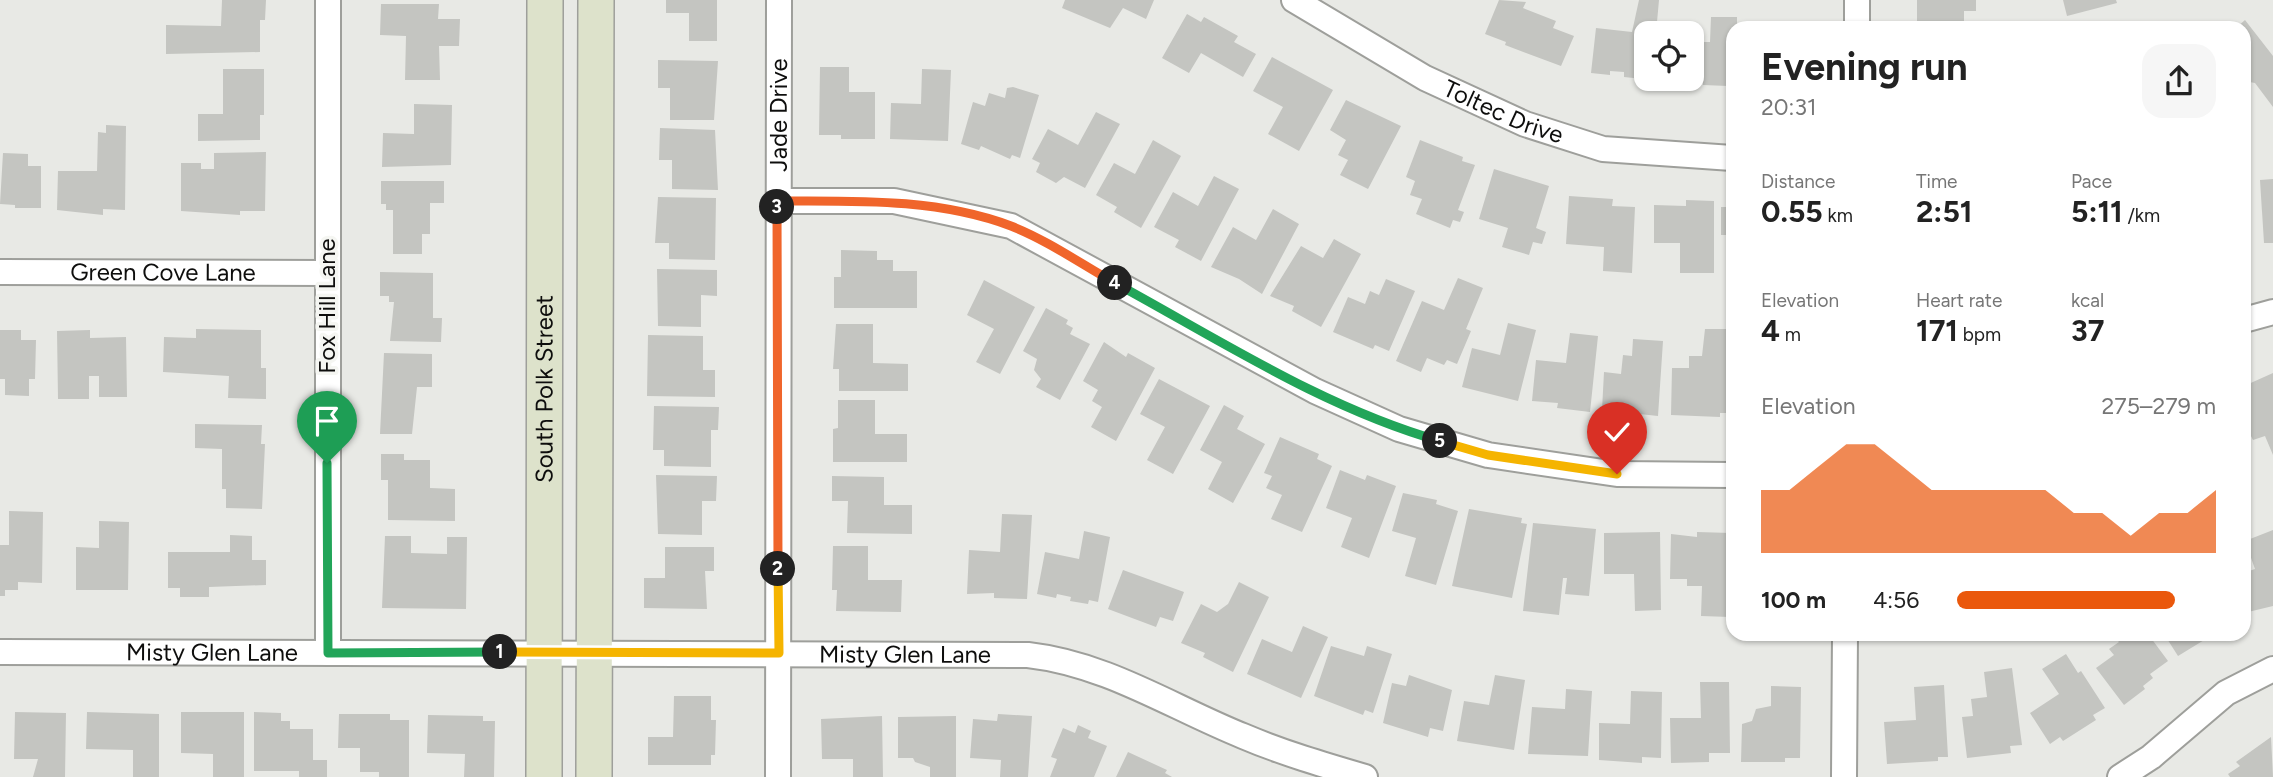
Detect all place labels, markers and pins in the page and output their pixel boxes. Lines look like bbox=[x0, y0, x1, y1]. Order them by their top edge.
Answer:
pin: 3 bbox=[760, 190, 794, 224]
pin: 4 bbox=[1098, 266, 1132, 300]
pin bbox=[297, 391, 357, 463]
pin bbox=[1587, 402, 1647, 474]
pin: 5 bbox=[1422, 424, 1458, 458]
pin: 2 bbox=[760, 552, 796, 586]
pin: 1 bbox=[482, 634, 518, 670]

